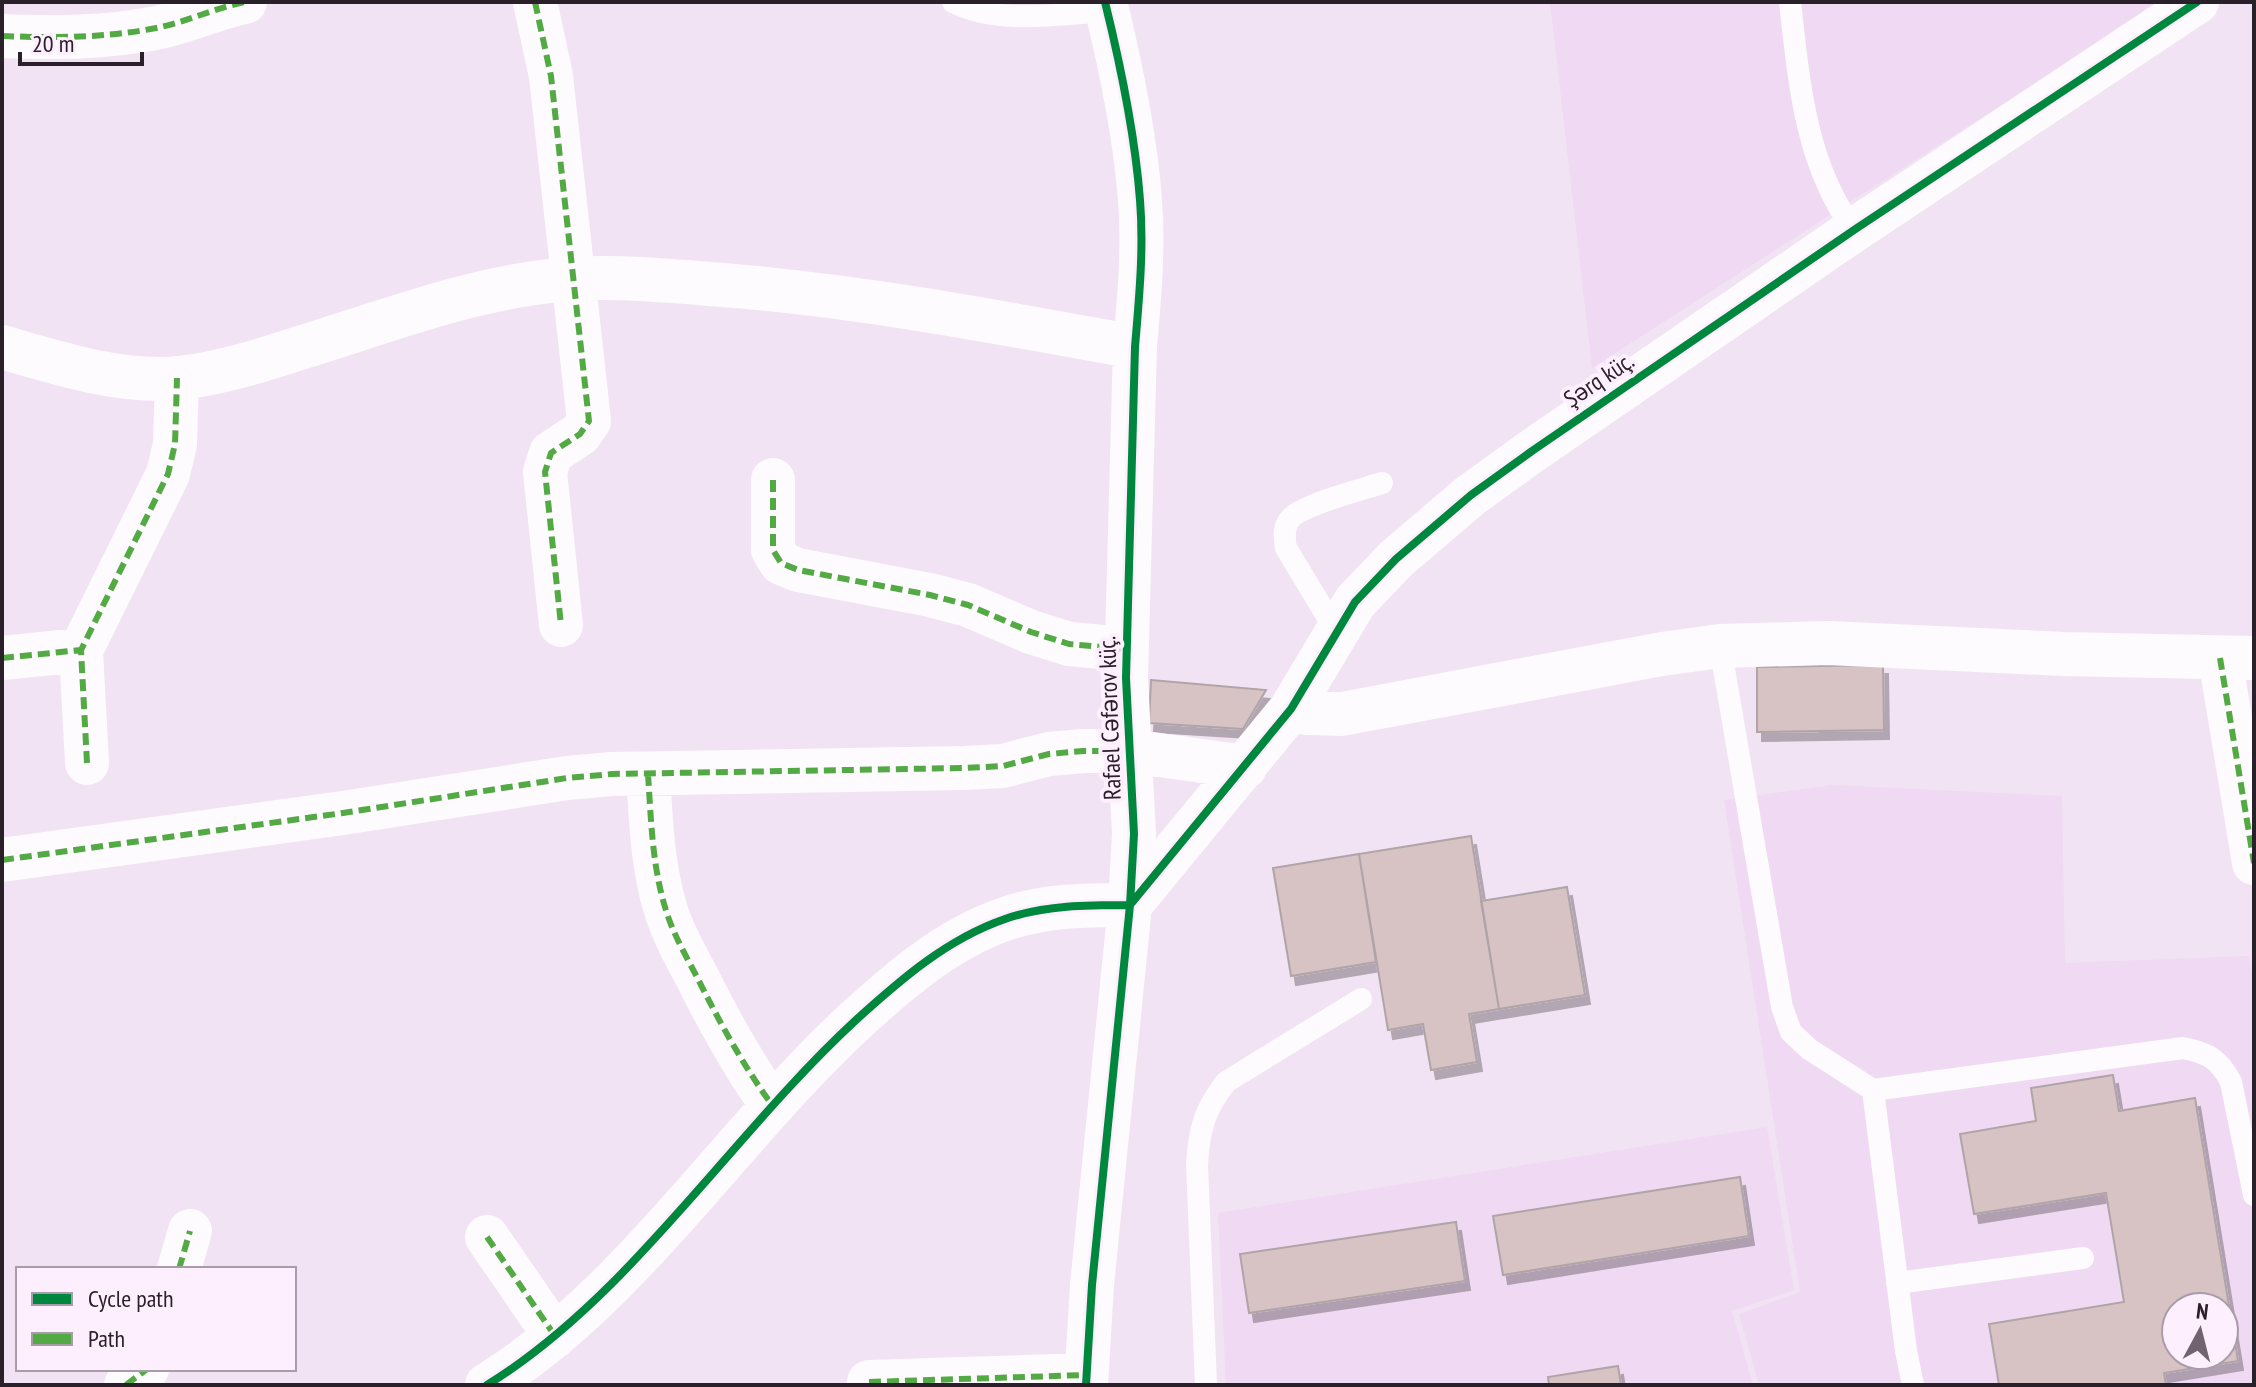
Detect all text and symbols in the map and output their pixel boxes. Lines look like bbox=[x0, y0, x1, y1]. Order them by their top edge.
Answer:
scale bar bbox=[20, 16, 142, 66]
text: 20 m bbox=[32, 28, 74, 59]
street label: Şərq küç. bbox=[1558, 345, 1640, 414]
street label: Rafael Cəfərov küç. bbox=[1091, 635, 1128, 801]
legend bbox=[16, 1267, 296, 1371]
text: Cycle path bbox=[88, 1283, 174, 1314]
north arrow bbox=[2160, 1291, 2240, 1371]
text: N bbox=[2195, 1297, 2210, 1326]
text: Path bbox=[88, 1323, 125, 1354]

